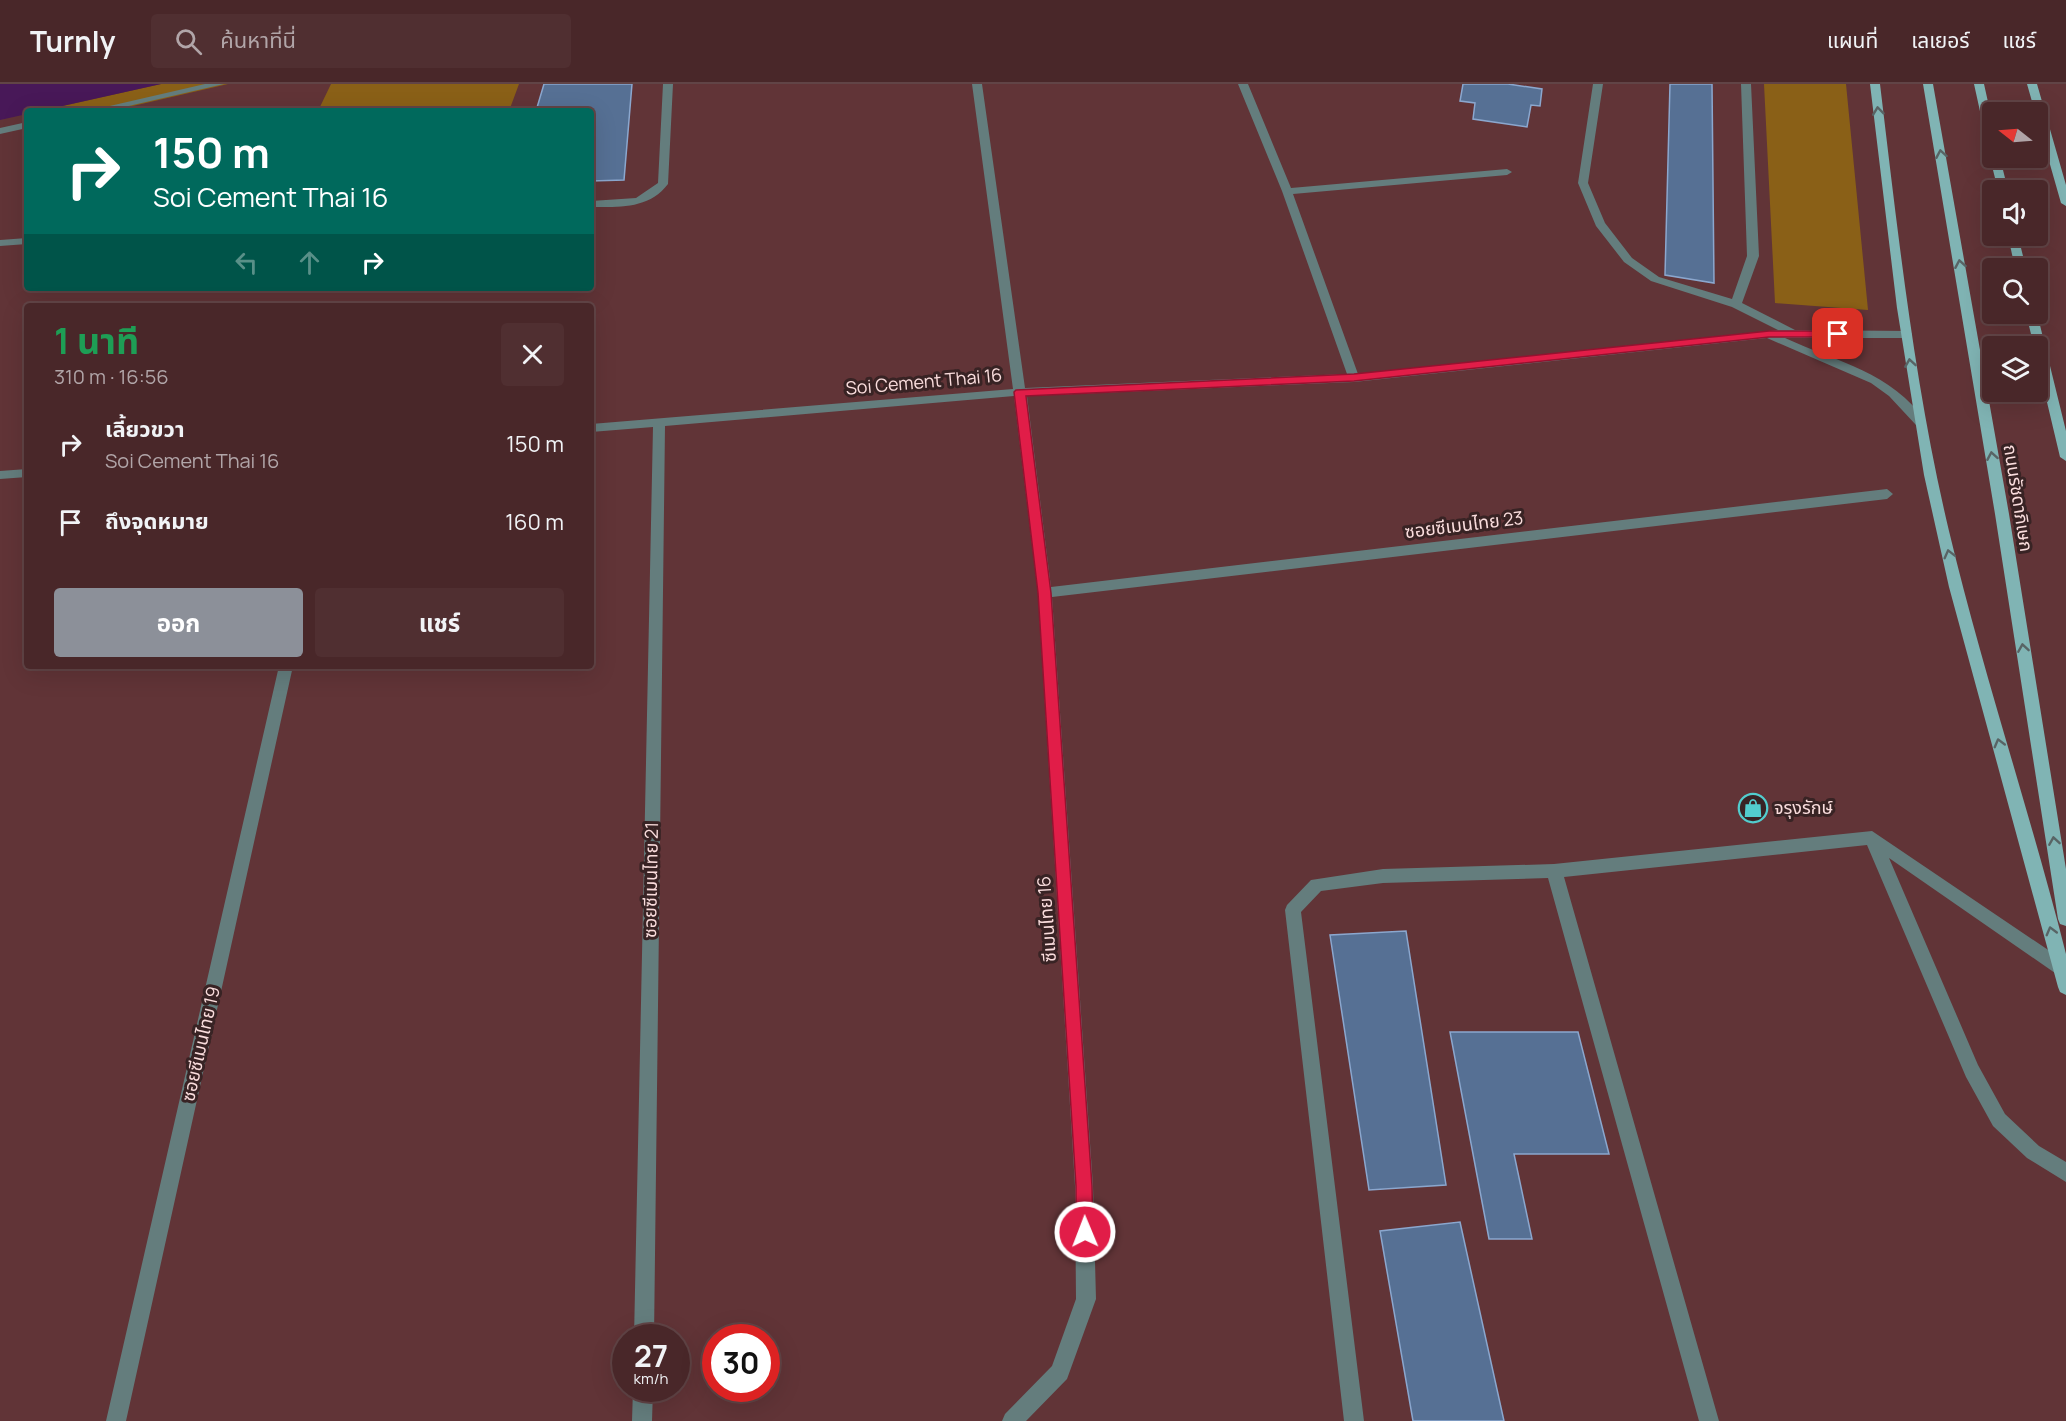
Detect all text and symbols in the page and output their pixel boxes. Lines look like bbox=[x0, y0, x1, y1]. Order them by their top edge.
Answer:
search box bbox=[151, 14, 571, 68]
text: Turnly bbox=[30, 22, 115, 60]
icon: search bbox=[172, 25, 205, 58]
text: ค้นหาที่นี่ bbox=[220, 25, 296, 55]
text: แผนที่ bbox=[1827, 26, 1878, 54]
text: เลเยอร์ bbox=[1911, 26, 1970, 54]
text: แชร์ bbox=[2003, 26, 2036, 54]
north arrow bbox=[1982, 102, 2048, 168]
map controls bbox=[1982, 102, 2048, 402]
one-way arrow bbox=[1872, 107, 1885, 116]
text: 150 m bbox=[153, 123, 270, 181]
icon: right bbox=[54, 132, 132, 210]
one-way arrow bbox=[1935, 149, 1948, 159]
text: Soi Cement Thai 16 bbox=[153, 178, 389, 215]
button: sound bbox=[1982, 180, 2048, 246]
icon: left bbox=[230, 246, 263, 279]
icon: ahead bbox=[293, 246, 326, 279]
icon: right bbox=[356, 246, 389, 279]
button: search bbox=[1982, 258, 2048, 324]
one-way arrow bbox=[1954, 259, 1966, 268]
pin bbox=[1812, 308, 1863, 359]
text: 1 นาที bbox=[54, 316, 139, 365]
icon: arrive bbox=[1821, 317, 1854, 350]
button: close bbox=[501, 323, 564, 386]
button: layers bbox=[1982, 336, 2048, 402]
one-way arrow bbox=[1905, 359, 1917, 368]
street label: Soi Cement Thai 16 bbox=[845, 362, 1003, 400]
text: 310 m · 16:56 bbox=[54, 363, 169, 390]
text: เลี้ยวขวา bbox=[105, 414, 185, 444]
icon: right bbox=[54, 428, 87, 461]
text: 150 m bbox=[506, 429, 564, 459]
street label: ถนนรัชดาภิเษก bbox=[1999, 442, 2039, 553]
text: Soi Cement Thai 16 bbox=[105, 447, 280, 474]
one-way arrow bbox=[1987, 451, 1999, 460]
street label: ซอยซีเมนไทย 23 bbox=[1403, 505, 1525, 543]
icon: arrive bbox=[54, 506, 87, 539]
text: ถึงจุดหมาย bbox=[105, 506, 209, 536]
text: 160 m bbox=[505, 507, 564, 537]
one-way arrow bbox=[1943, 550, 1956, 560]
button: ออก bbox=[54, 588, 303, 657]
button: แชร์ bbox=[315, 588, 564, 657]
one-way arrow bbox=[2018, 644, 2030, 653]
one-way arrow bbox=[1994, 738, 2006, 749]
shop icon: จรุงรักษ์ bbox=[1737, 792, 1769, 824]
place label: จรุงรักษ์ bbox=[1774, 795, 1833, 819]
street label: ซอยซีเมนไทย 21 bbox=[637, 822, 663, 938]
one-way arrow bbox=[2048, 836, 2060, 846]
street label: ซีเมนไทย 16 bbox=[1031, 875, 1061, 963]
one-way arrow bbox=[2046, 926, 2058, 937]
street label: ซอยซีเมนไทย 19 bbox=[175, 984, 225, 1104]
position arrow bbox=[1053, 1200, 1117, 1264]
speed limit sign: 30 bbox=[702, 1324, 780, 1402]
text: 27 bbox=[634, 1335, 668, 1376]
text: km/h bbox=[634, 1368, 668, 1389]

